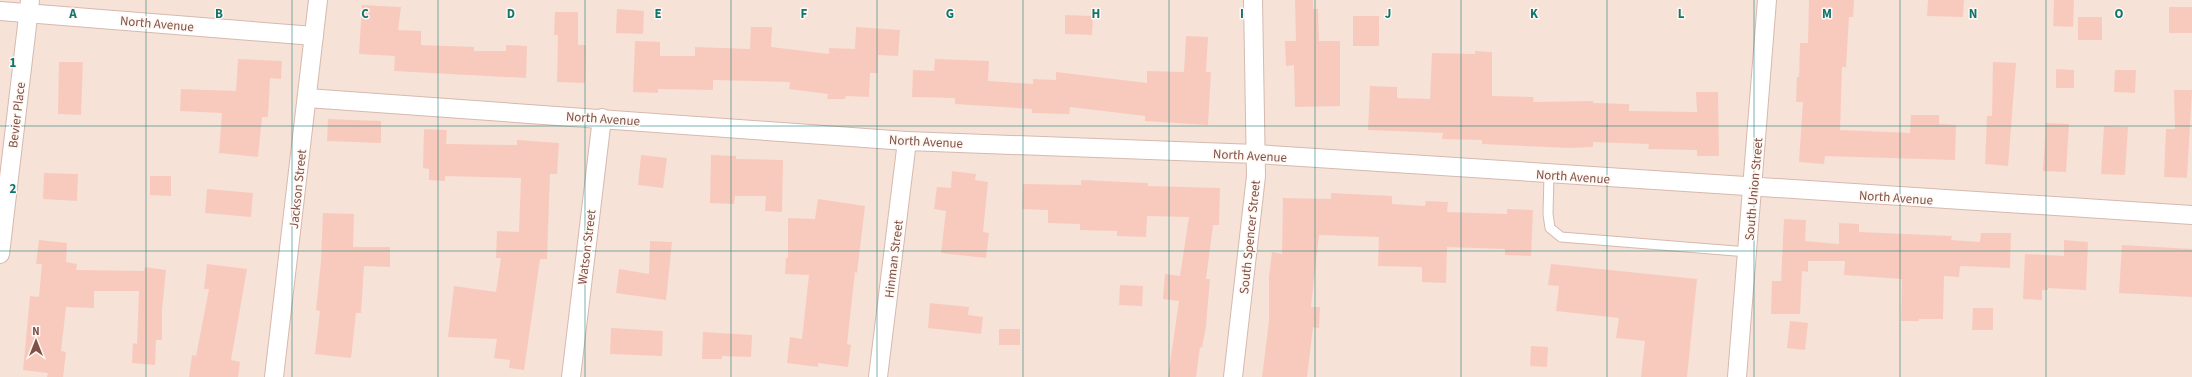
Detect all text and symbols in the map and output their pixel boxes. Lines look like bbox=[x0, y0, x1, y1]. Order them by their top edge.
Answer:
text: A bbox=[68, 5, 77, 23]
text: B bbox=[215, 5, 223, 23]
text: C bbox=[361, 5, 369, 23]
text: D bbox=[507, 5, 515, 23]
text: E bbox=[654, 5, 662, 23]
text: F bbox=[801, 5, 808, 23]
text: G bbox=[946, 5, 954, 23]
text: H bbox=[1092, 5, 1100, 23]
text: I bbox=[1240, 5, 1244, 23]
text: J bbox=[1385, 5, 1391, 23]
text: K bbox=[1530, 5, 1539, 23]
text: L bbox=[1678, 5, 1685, 23]
text: M bbox=[1822, 5, 1832, 23]
text: N bbox=[1969, 5, 1977, 23]
text: O bbox=[2115, 5, 2124, 23]
street label: North Avenue bbox=[119, 12, 195, 36]
text: 1 bbox=[10, 54, 17, 72]
street label: Bevier Place bbox=[4, 81, 30, 149]
street label: North Avenue bbox=[565, 107, 641, 131]
street label: North Avenue bbox=[888, 131, 963, 153]
street label: South Union Street bbox=[1741, 136, 1768, 241]
street label: North Avenue bbox=[1212, 145, 1287, 167]
street label: Jackson Street bbox=[285, 148, 311, 230]
street label: North Avenue bbox=[1535, 165, 1611, 189]
street label: South Spencer Street bbox=[1235, 179, 1265, 295]
text: 2 bbox=[10, 180, 17, 198]
street label: North Avenue bbox=[1858, 186, 1934, 210]
street label: Watson Street bbox=[573, 208, 601, 286]
street label: Hinman Street bbox=[880, 219, 908, 299]
north arrow bbox=[16, 321, 56, 361]
text: N bbox=[32, 324, 40, 339]

